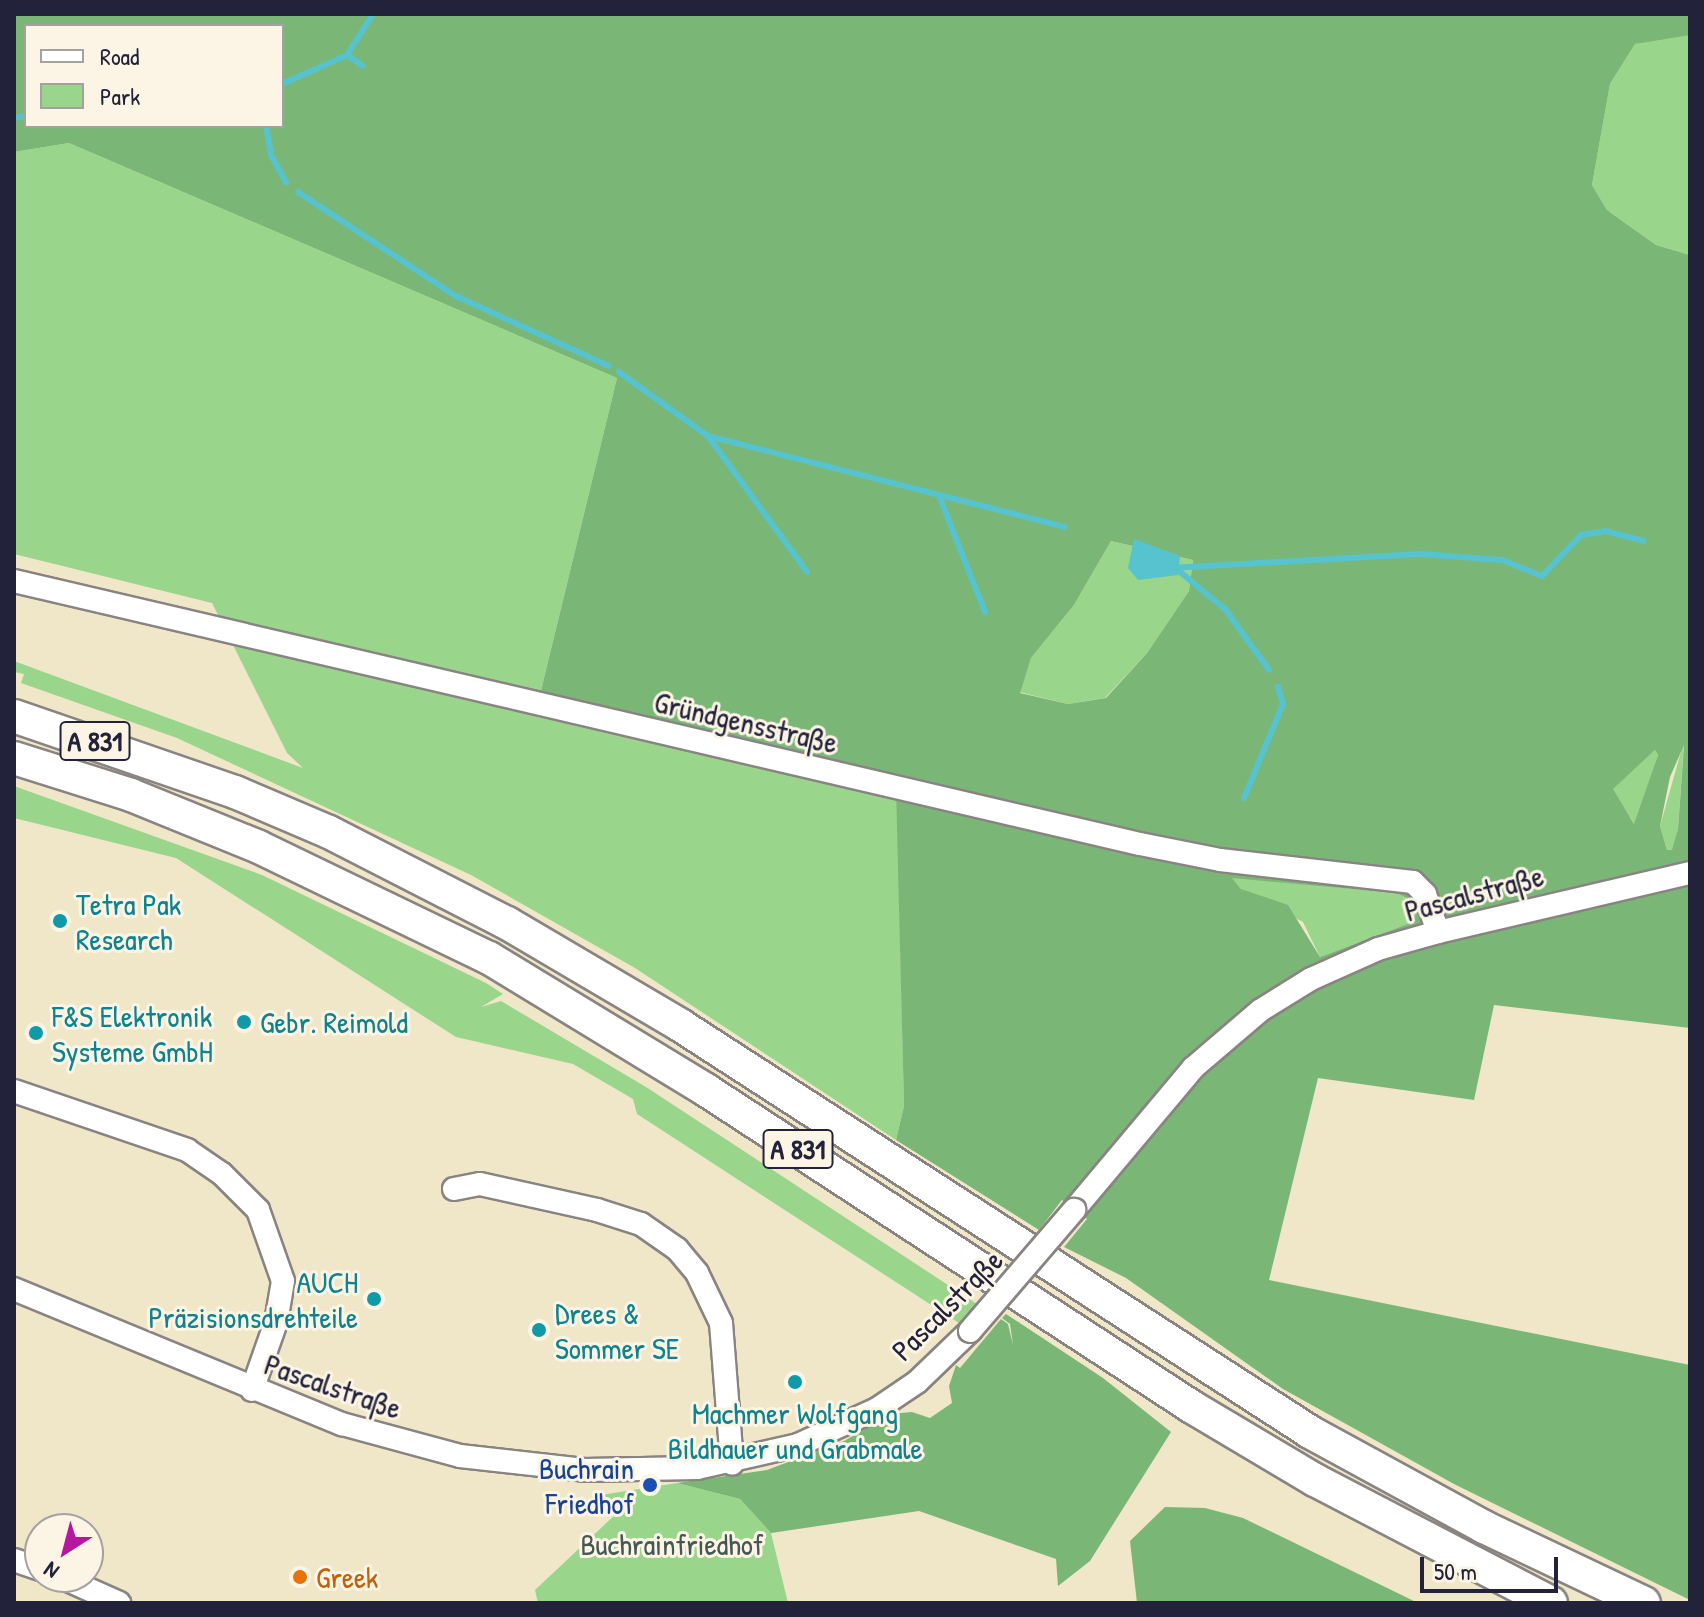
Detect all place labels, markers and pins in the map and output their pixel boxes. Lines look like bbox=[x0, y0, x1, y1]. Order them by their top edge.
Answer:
place label: Tetra Pak Research bbox=[76, 886, 181, 956]
marker: Tetra Pak Research bbox=[51, 912, 69, 930]
place label: F&S Elektronik Systeme GmbH bbox=[52, 998, 213, 1068]
place label: Gebr. Reimold bbox=[260, 1004, 408, 1040]
marker: Gebr. Reimold bbox=[235, 1013, 253, 1031]
marker: F&S Elektronik Systeme GmbH bbox=[27, 1024, 45, 1042]
place label: AUCH Präzisionsdrehteile bbox=[149, 1264, 358, 1334]
marker: AUCH Präzisionsdrehteile bbox=[365, 1290, 383, 1308]
place label: Drees & Sommer SE bbox=[555, 1295, 679, 1366]
marker: Drees & Sommer SE bbox=[530, 1321, 548, 1339]
marker: Machmer Wolfgang Bildhauer und Grabmale bbox=[786, 1373, 804, 1391]
place label: Machmer Wolfgang Bildhauer und Grabmale bbox=[668, 1395, 922, 1466]
place label: Buchrain Friedhof bbox=[539, 1450, 634, 1520]
marker: Buchrain Friedhof bbox=[641, 1476, 659, 1494]
place label: Greek bbox=[316, 1559, 378, 1595]
marker: Greek bbox=[291, 1568, 309, 1586]

